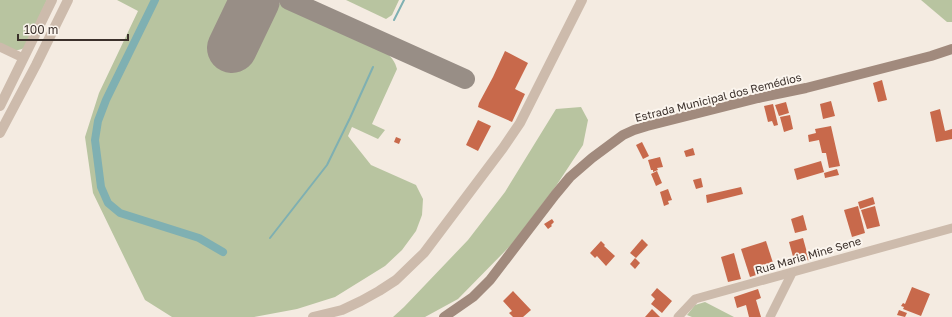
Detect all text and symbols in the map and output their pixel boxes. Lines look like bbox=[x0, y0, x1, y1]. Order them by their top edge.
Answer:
scale bar bbox=[18, 16, 128, 42]
text: 100 m bbox=[24, 22, 58, 37]
street label: Estrada Municipal dos Remédios bbox=[633, 70, 803, 124]
street label: Rua Maria Mine Sene bbox=[754, 234, 862, 276]

